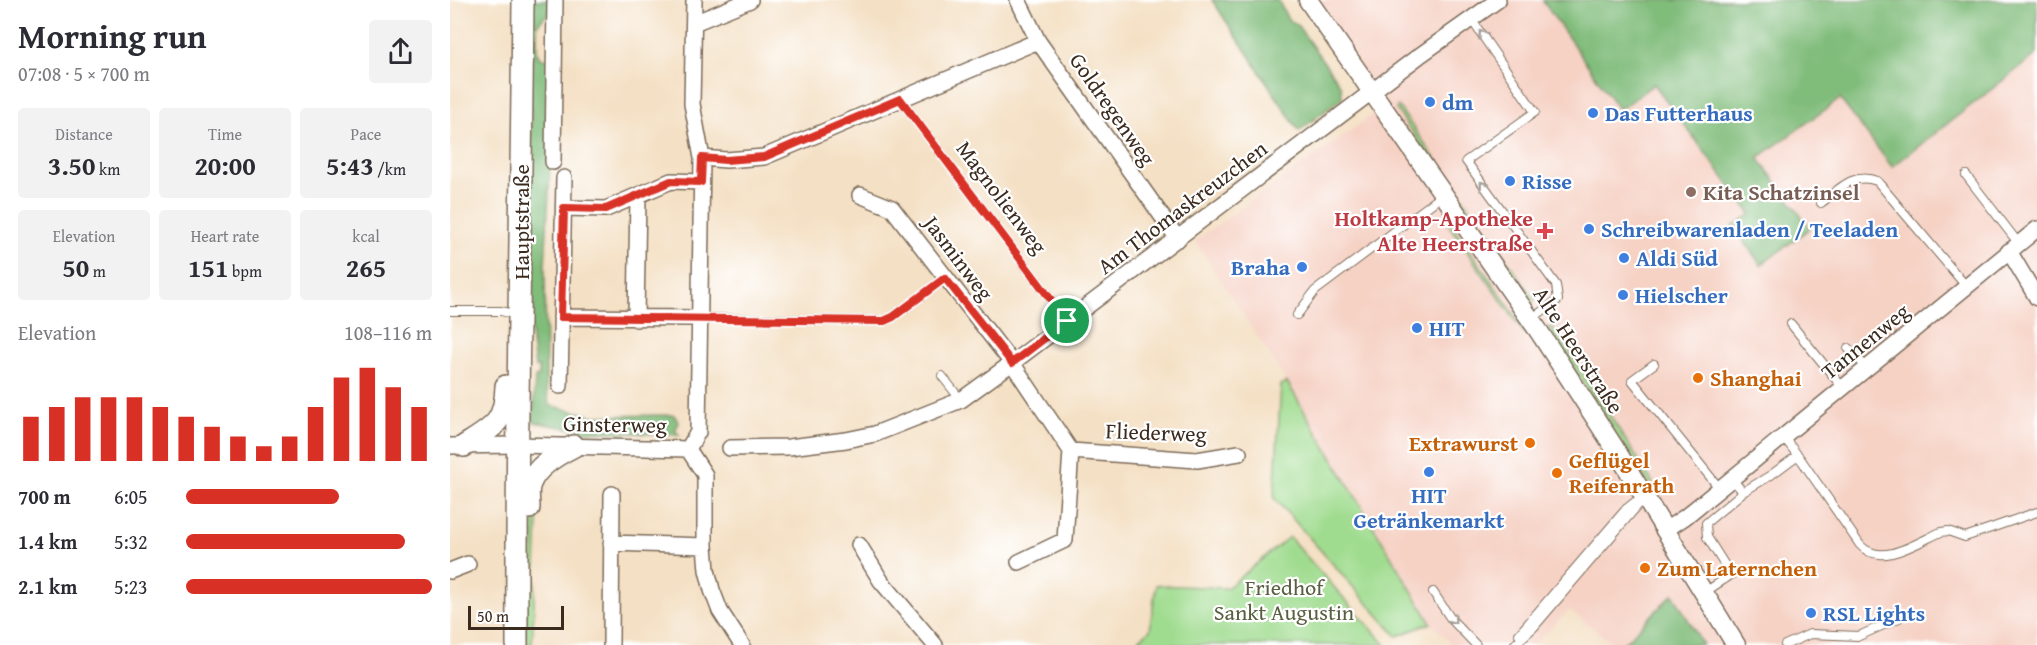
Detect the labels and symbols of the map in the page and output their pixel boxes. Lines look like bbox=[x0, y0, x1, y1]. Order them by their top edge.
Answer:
one-way arrow bbox=[1478, 30, 1489, 41]
street label: Goldregenweg bbox=[1062, 46, 1164, 172]
place label: dm bbox=[1442, 86, 1474, 118]
marker: dm bbox=[1423, 95, 1437, 109]
place label: Das Futterhaus bbox=[1605, 97, 1753, 129]
marker: Das Futterhaus bbox=[1586, 106, 1600, 120]
street label: Am Thomaskreuzchen bbox=[1090, 132, 1274, 282]
street label: Magnolienweg bbox=[949, 134, 1055, 260]
street label: Hauptstraße bbox=[505, 164, 537, 280]
place label: Risse bbox=[1522, 165, 1572, 197]
marker: Risse bbox=[1503, 174, 1517, 188]
place label: Kita Schatzinsel bbox=[1703, 176, 1860, 208]
one-way arrow bbox=[1480, 180, 1491, 191]
marker: Kita Schatzinsel bbox=[1684, 185, 1698, 199]
place label: Holtkamp-Apotheke Alte Heerstraße bbox=[1335, 202, 1533, 259]
street label: Jasminweg bbox=[915, 206, 1002, 307]
place label: Schreibwarenladen / Teeladen bbox=[1601, 213, 1898, 245]
marker: Schreibwarenladen / Teeladen bbox=[1582, 222, 1596, 236]
marker: Holtkamp-Apotheke Alte Heerstraße bbox=[1538, 224, 1552, 238]
place label: Aldi Süd bbox=[1636, 242, 1718, 274]
place label: Braha bbox=[1231, 251, 1291, 283]
marker: Aldi Süd bbox=[1617, 251, 1631, 265]
marker: Braha bbox=[1295, 260, 1309, 274]
place label: Hielscher bbox=[1635, 279, 1728, 311]
street label: Alte Heerstraße bbox=[1526, 280, 1632, 420]
marker: Hielscher bbox=[1616, 288, 1630, 302]
pin bbox=[1041, 295, 1092, 346]
street label: Tannenweg bbox=[1814, 295, 1916, 387]
place label: HIT bbox=[1429, 312, 1465, 344]
marker: HIT bbox=[1410, 321, 1424, 335]
place label: Shanghai bbox=[1710, 362, 1802, 394]
marker: Shanghai bbox=[1691, 371, 1705, 385]
street label: Ginsterweg bbox=[563, 407, 667, 441]
street label: Fliederweg bbox=[1105, 414, 1207, 450]
place label: Extrawurst bbox=[1409, 427, 1519, 459]
marker: Extrawurst bbox=[1523, 436, 1537, 450]
place label: Geflügel Reifenrath bbox=[1569, 444, 1674, 501]
marker: HIT Getränkemarkt bbox=[1422, 465, 1436, 479]
marker: Geflügel Reifenrath bbox=[1550, 466, 1564, 480]
place label: HIT Getränkemarkt bbox=[1354, 479, 1505, 536]
place label: Zum Laternchen bbox=[1657, 552, 1817, 584]
marker: Zum Laternchen bbox=[1638, 561, 1652, 575]
park label: Friedhof Sankt Augustin bbox=[1214, 571, 1355, 628]
place label: RSL Lights bbox=[1823, 597, 1925, 629]
scale bar bbox=[468, 603, 564, 630]
marker: RSL Lights bbox=[1804, 606, 1818, 620]
one-way arrow bbox=[1445, 613, 1456, 624]

